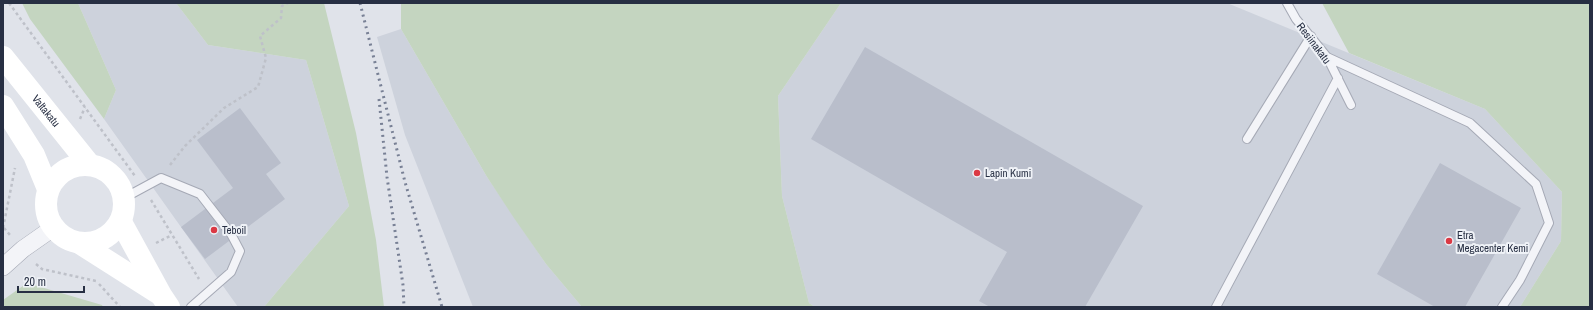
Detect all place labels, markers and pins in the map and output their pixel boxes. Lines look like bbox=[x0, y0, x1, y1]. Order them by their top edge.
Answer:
place label: Lapin Kumi bbox=[985, 166, 1031, 180]
marker: Lapin Kumi bbox=[972, 168, 982, 178]
place label: Teboil bbox=[222, 223, 246, 237]
marker: Teboil bbox=[209, 225, 219, 235]
place label: Etra Megacenter Kemi bbox=[1457, 228, 1528, 255]
marker: Etra Megacenter Kemi bbox=[1444, 236, 1454, 246]

